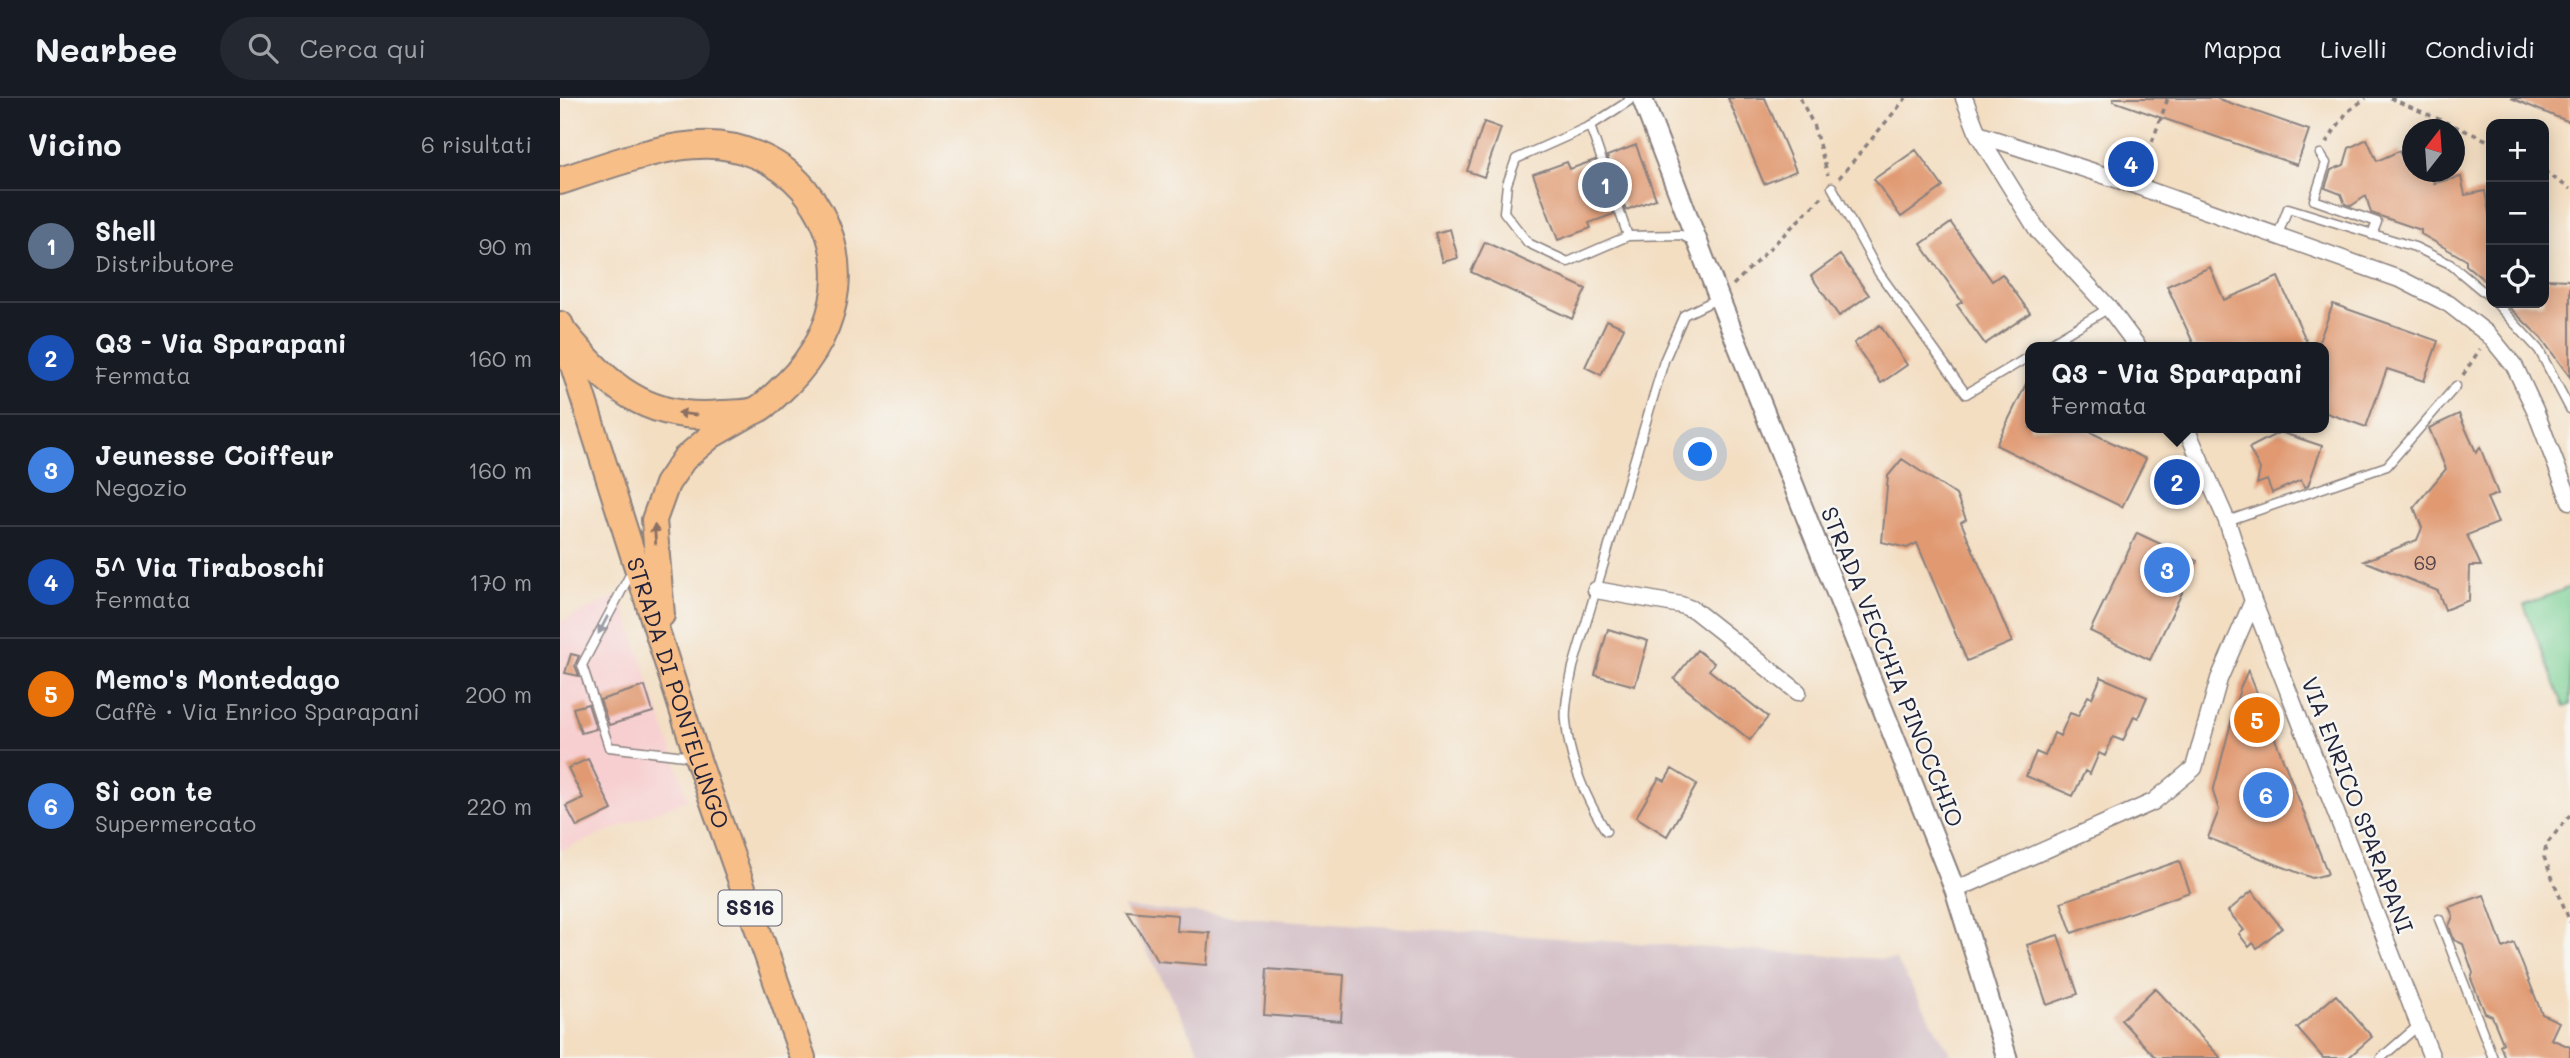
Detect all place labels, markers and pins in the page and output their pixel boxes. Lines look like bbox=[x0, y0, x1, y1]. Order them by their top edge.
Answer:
pin: 4 bbox=[2108, 138, 2154, 190]
pin: 1 bbox=[1582, 159, 1628, 211]
pin: 2 bbox=[2154, 456, 2200, 508]
pin: 3 bbox=[2144, 544, 2190, 596]
pin: 5 bbox=[2234, 694, 2280, 746]
pin: 6 bbox=[2243, 769, 2289, 821]

